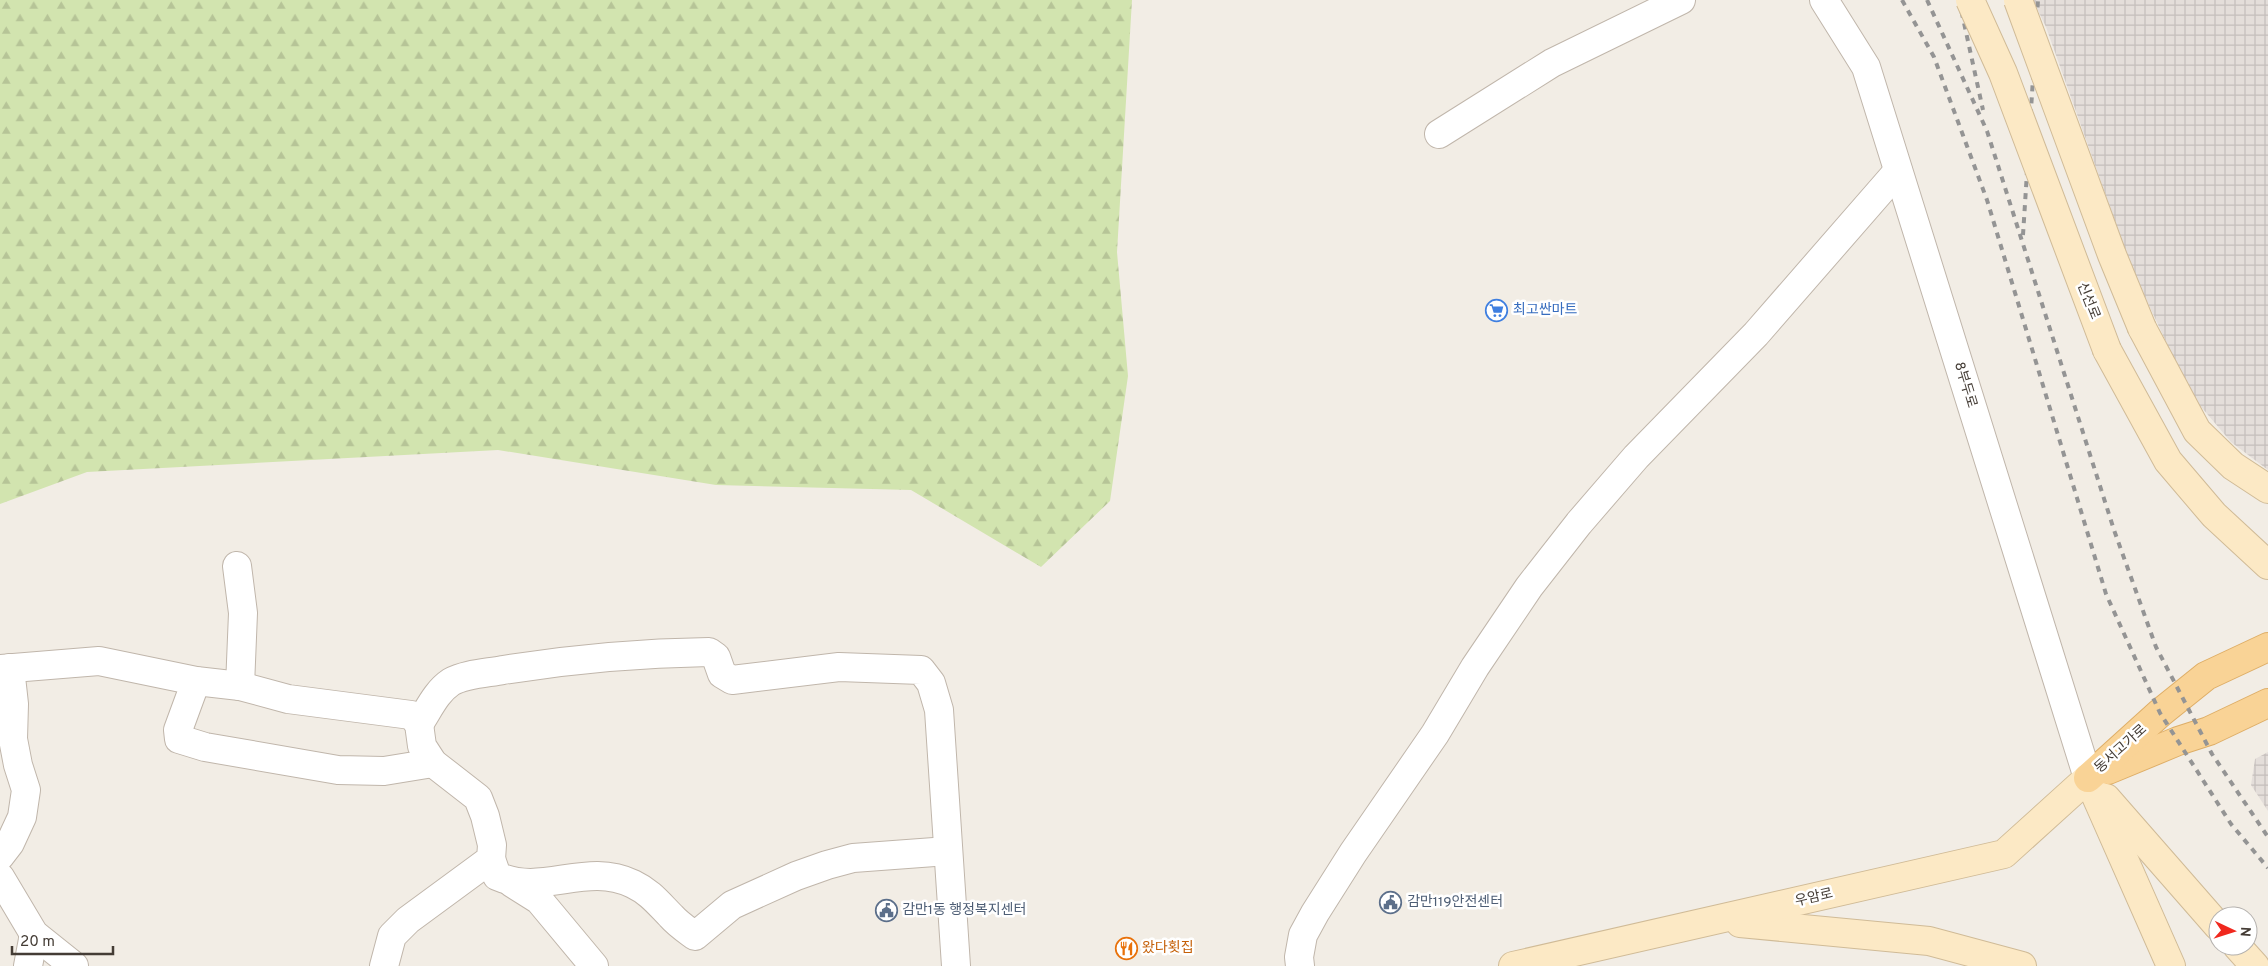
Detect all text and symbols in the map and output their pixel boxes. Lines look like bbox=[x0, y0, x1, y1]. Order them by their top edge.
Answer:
street label: 신선로 bbox=[2073, 280, 2103, 322]
supermarket icon: 최고싼마트 bbox=[1485, 298, 1509, 322]
place label: 최고싼마트 bbox=[1513, 302, 1578, 319]
street label: 8부두로 bbox=[1950, 360, 1980, 410]
street label: 동서고가로 bbox=[2091, 721, 2151, 777]
street label: 우암로 bbox=[1793, 885, 1835, 911]
public building icon: 감만119안전센터 bbox=[1379, 890, 1403, 914]
place label: 감만119안전센터 bbox=[1407, 894, 1503, 911]
public building icon: 감만1동 행정복지센터 bbox=[874, 898, 898, 922]
place label: 감만1동 행정복지센터 bbox=[902, 902, 1026, 919]
north arrow bbox=[2208, 906, 2258, 956]
scale bar bbox=[12, 924, 114, 956]
text: N bbox=[2236, 926, 2253, 937]
text: 20 m bbox=[20, 933, 55, 952]
restaurant icon: 왔다횟집 bbox=[1114, 936, 1138, 960]
place label: 왔다횟집 bbox=[1142, 939, 1194, 957]

